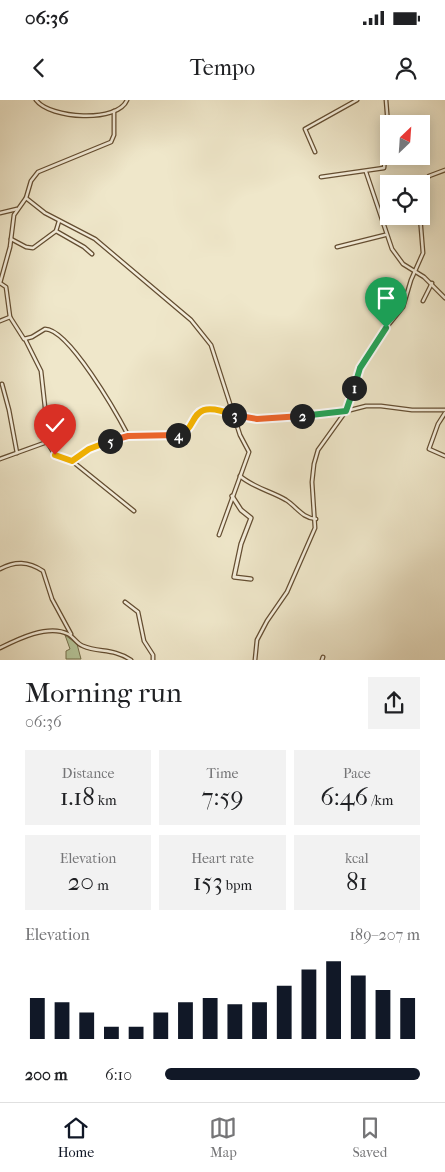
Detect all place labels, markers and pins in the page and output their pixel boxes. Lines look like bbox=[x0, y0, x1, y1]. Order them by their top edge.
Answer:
pin bbox=[365, 277, 407, 328]
pin: 1 bbox=[342, 376, 366, 400]
pin: 3 bbox=[222, 402, 246, 428]
pin bbox=[34, 404, 76, 455]
pin: 2 bbox=[290, 404, 314, 428]
pin: 4 bbox=[166, 422, 190, 448]
pin: 5 bbox=[98, 428, 122, 454]

